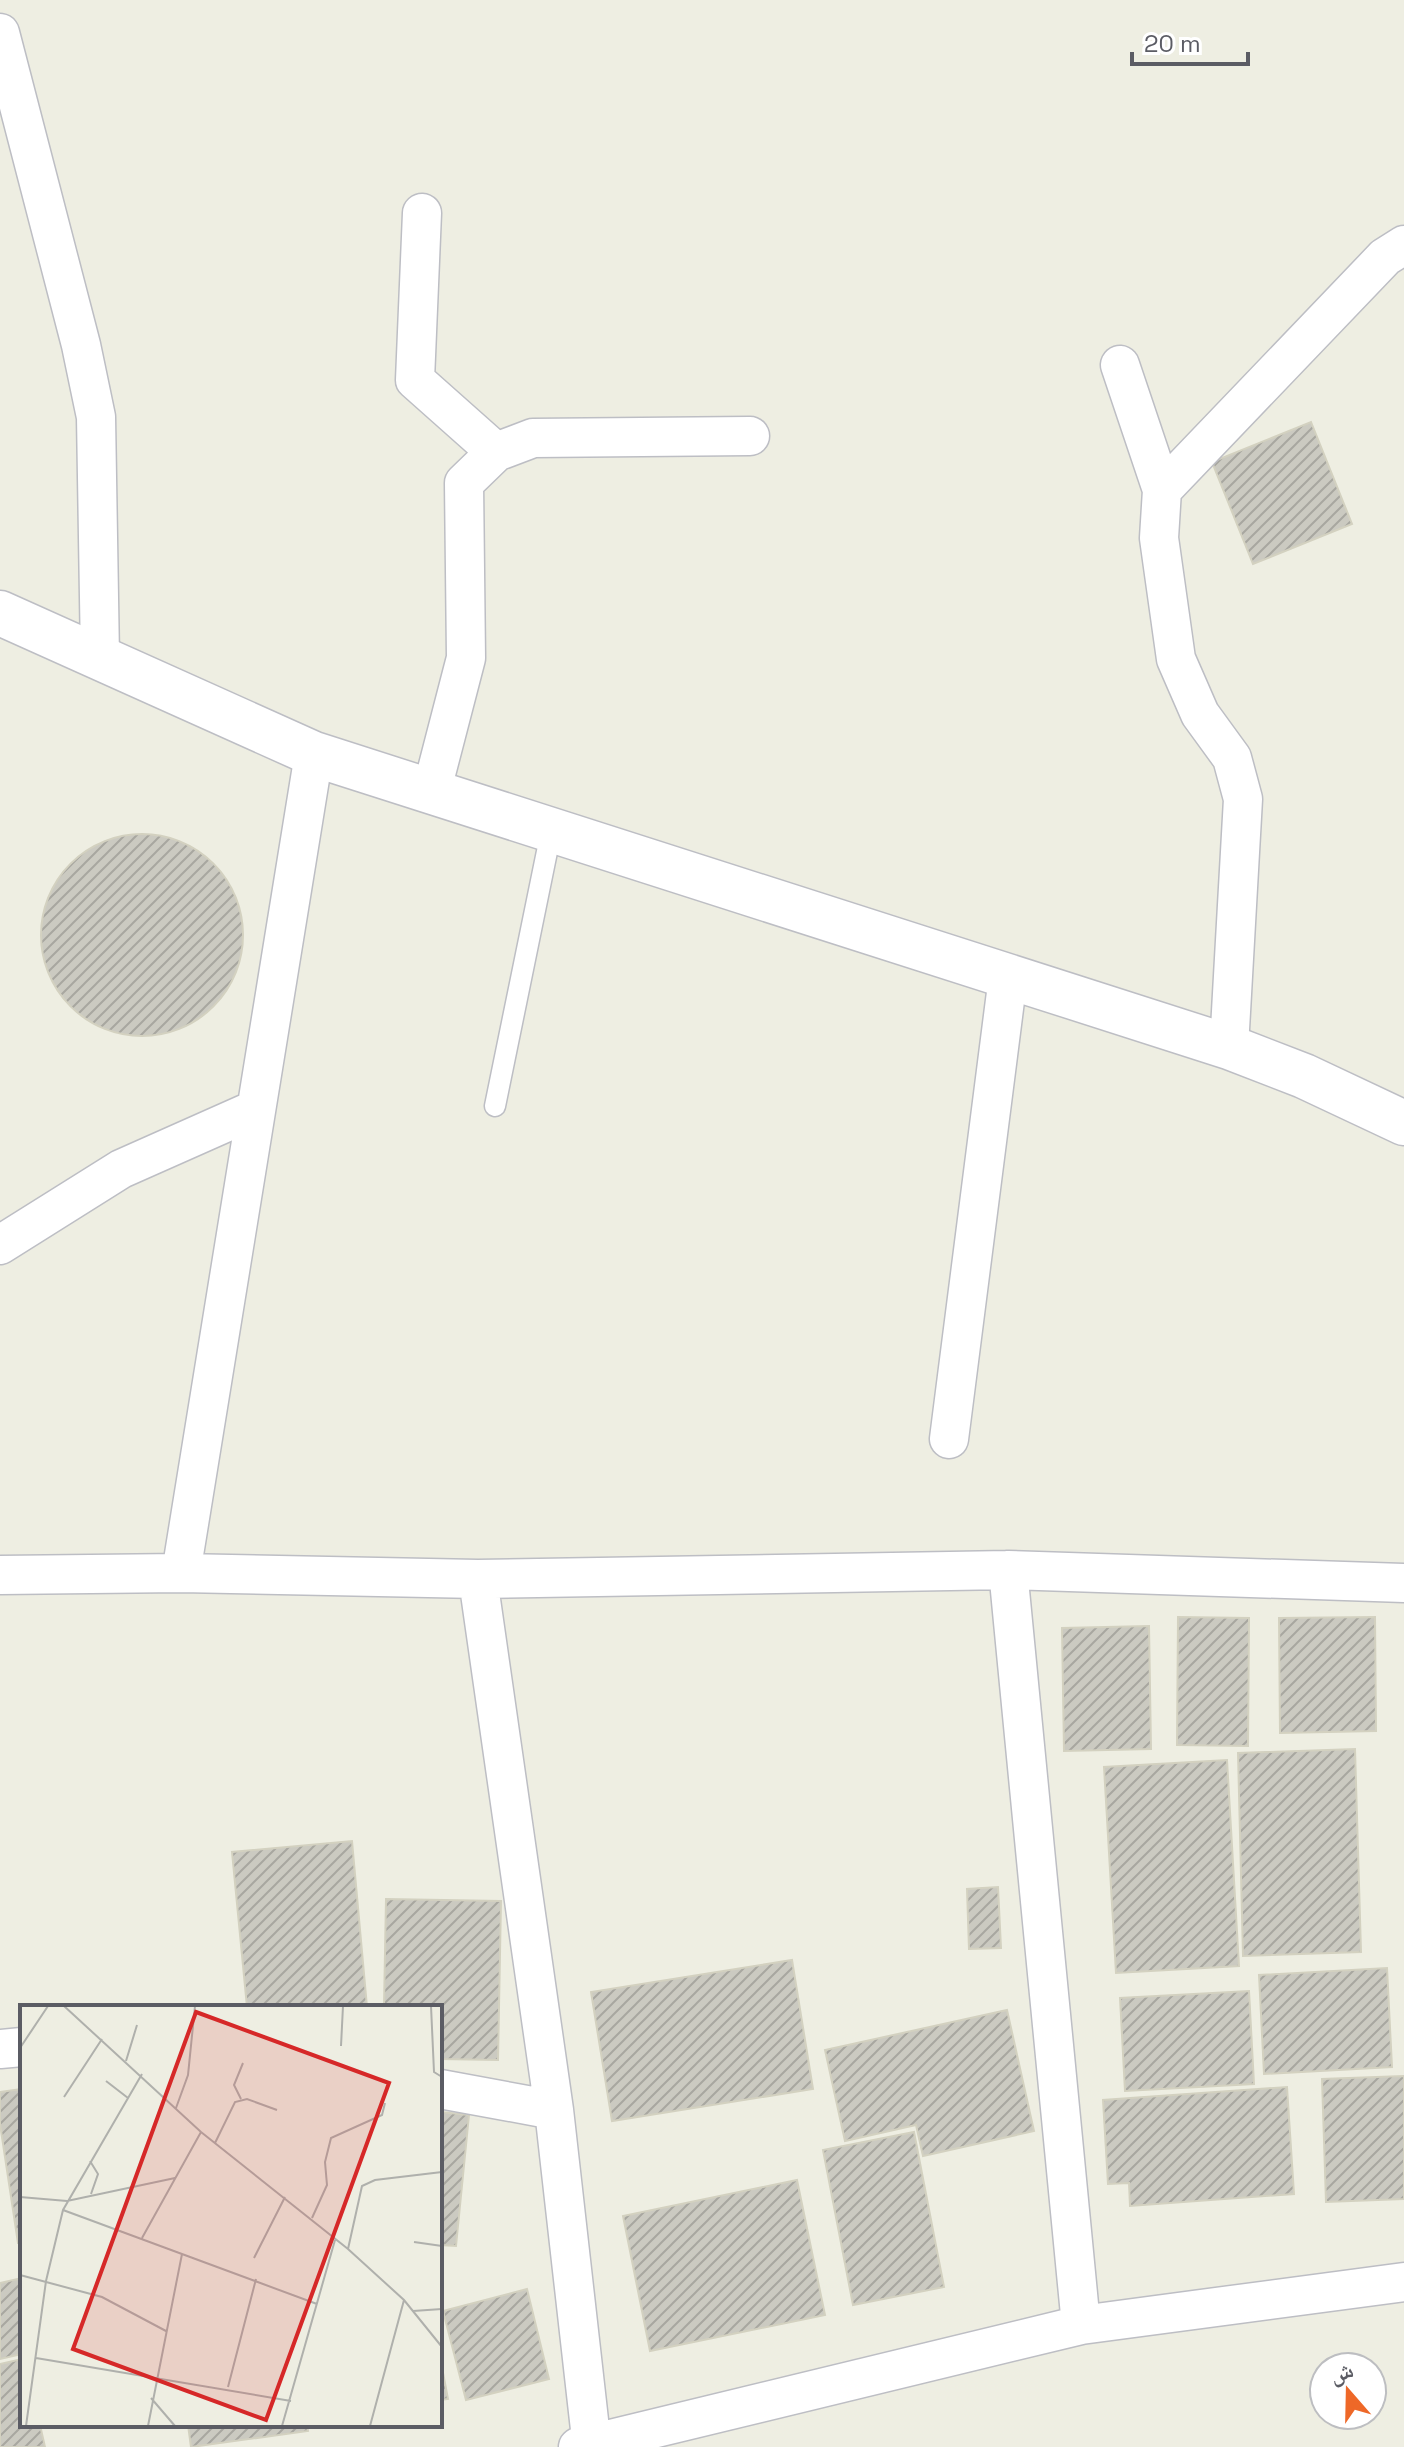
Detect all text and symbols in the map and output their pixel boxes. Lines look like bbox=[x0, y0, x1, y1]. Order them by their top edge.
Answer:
scale bar bbox=[1132, 16, 1248, 66]
text: 20 m bbox=[1144, 28, 1201, 59]
inset map bbox=[20, 2005, 442, 2427]
north arrow bbox=[1308, 2351, 1388, 2431]
text: ش bbox=[1325, 2355, 1357, 2389]

